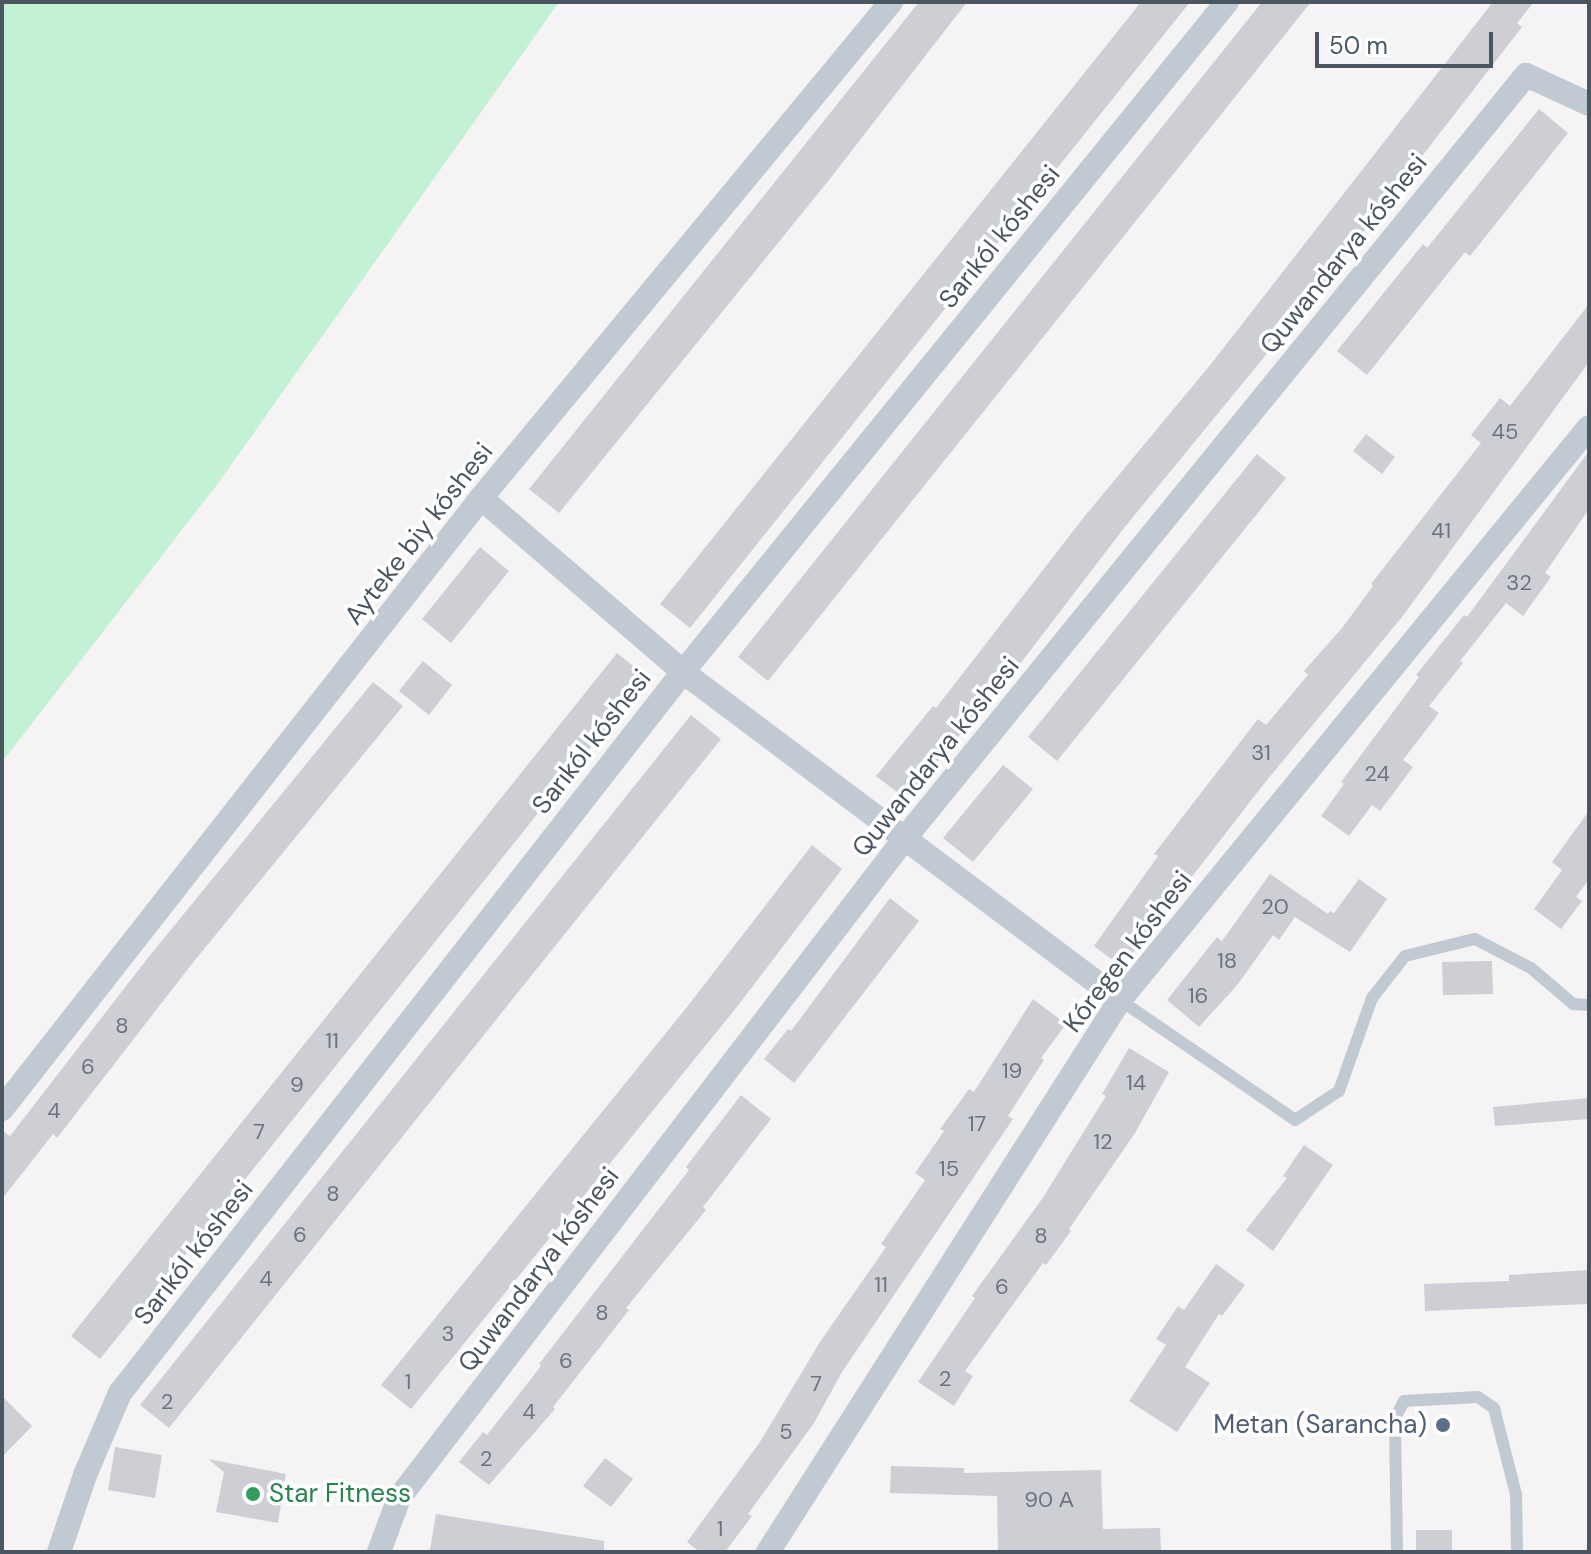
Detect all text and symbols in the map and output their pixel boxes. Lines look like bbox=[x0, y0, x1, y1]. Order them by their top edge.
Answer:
scale bar bbox=[1319, 16, 1497, 66]
text: 50 m bbox=[1329, 30, 1388, 61]
street label: Quwandarya kóshesi bbox=[1254, 148, 1434, 360]
street label: Sarıkól kóshesi bbox=[933, 159, 1067, 315]
house number: 45 bbox=[1492, 419, 1518, 445]
street label: Ayteke biy kóshesi bbox=[338, 437, 500, 631]
house number: 41 bbox=[1431, 518, 1451, 544]
house number: 32 bbox=[1506, 570, 1532, 596]
street label: Quwandarya kóshesi bbox=[846, 651, 1026, 863]
street label: Sarıkól kóshesi bbox=[526, 664, 658, 820]
house number: 31 bbox=[1251, 740, 1271, 766]
house number: 24 bbox=[1364, 761, 1390, 787]
street label: Kóregen kóshesi bbox=[1057, 865, 1199, 1039]
house number: 20 bbox=[1261, 894, 1289, 920]
house number: 18 bbox=[1217, 948, 1237, 974]
house number: 16 bbox=[1188, 983, 1208, 1009]
house number: 8 bbox=[115, 1013, 129, 1039]
house number: 11 bbox=[325, 1028, 339, 1054]
house number: 6 bbox=[81, 1054, 95, 1080]
house number: 19 bbox=[1002, 1058, 1022, 1084]
house number: 14 bbox=[1126, 1070, 1146, 1096]
house number: 9 bbox=[290, 1072, 304, 1098]
house number: 4 bbox=[47, 1098, 61, 1124]
house number: 17 bbox=[968, 1111, 986, 1137]
house number: 7 bbox=[253, 1119, 265, 1145]
house number: 12 bbox=[1093, 1129, 1113, 1155]
house number: 15 bbox=[939, 1156, 959, 1182]
street label: Quwandarya kóshesi bbox=[452, 1162, 626, 1378]
street label: Sarıkól kóshesi bbox=[128, 1175, 260, 1331]
house number: 8 bbox=[326, 1181, 340, 1207]
house number: 6 bbox=[293, 1222, 307, 1248]
house number: 8 bbox=[1034, 1223, 1048, 1249]
house number: 4 bbox=[259, 1266, 273, 1292]
house number: 11 bbox=[874, 1272, 888, 1298]
house number: 6 bbox=[995, 1274, 1009, 1300]
house number: 8 bbox=[595, 1300, 609, 1326]
house number: 3 bbox=[441, 1321, 455, 1347]
house number: 6 bbox=[559, 1348, 573, 1374]
house number: 2 bbox=[939, 1366, 951, 1392]
house number: 1 bbox=[405, 1369, 411, 1395]
house number: 7 bbox=[810, 1371, 822, 1397]
house number: 2 bbox=[161, 1389, 173, 1415]
house number: 4 bbox=[522, 1399, 536, 1425]
place label: Metan (Sarancha) bbox=[1213, 1409, 1427, 1441]
marker: Metan (Sarancha) bbox=[1434, 1416, 1452, 1434]
house number: 5 bbox=[779, 1419, 793, 1445]
house number: 2 bbox=[480, 1446, 492, 1472]
place label: Star Fitness bbox=[269, 1478, 411, 1510]
marker: Star Fitness bbox=[244, 1485, 262, 1503]
house number: 90 А bbox=[1024, 1487, 1074, 1513]
house number: 1 bbox=[717, 1516, 723, 1542]

